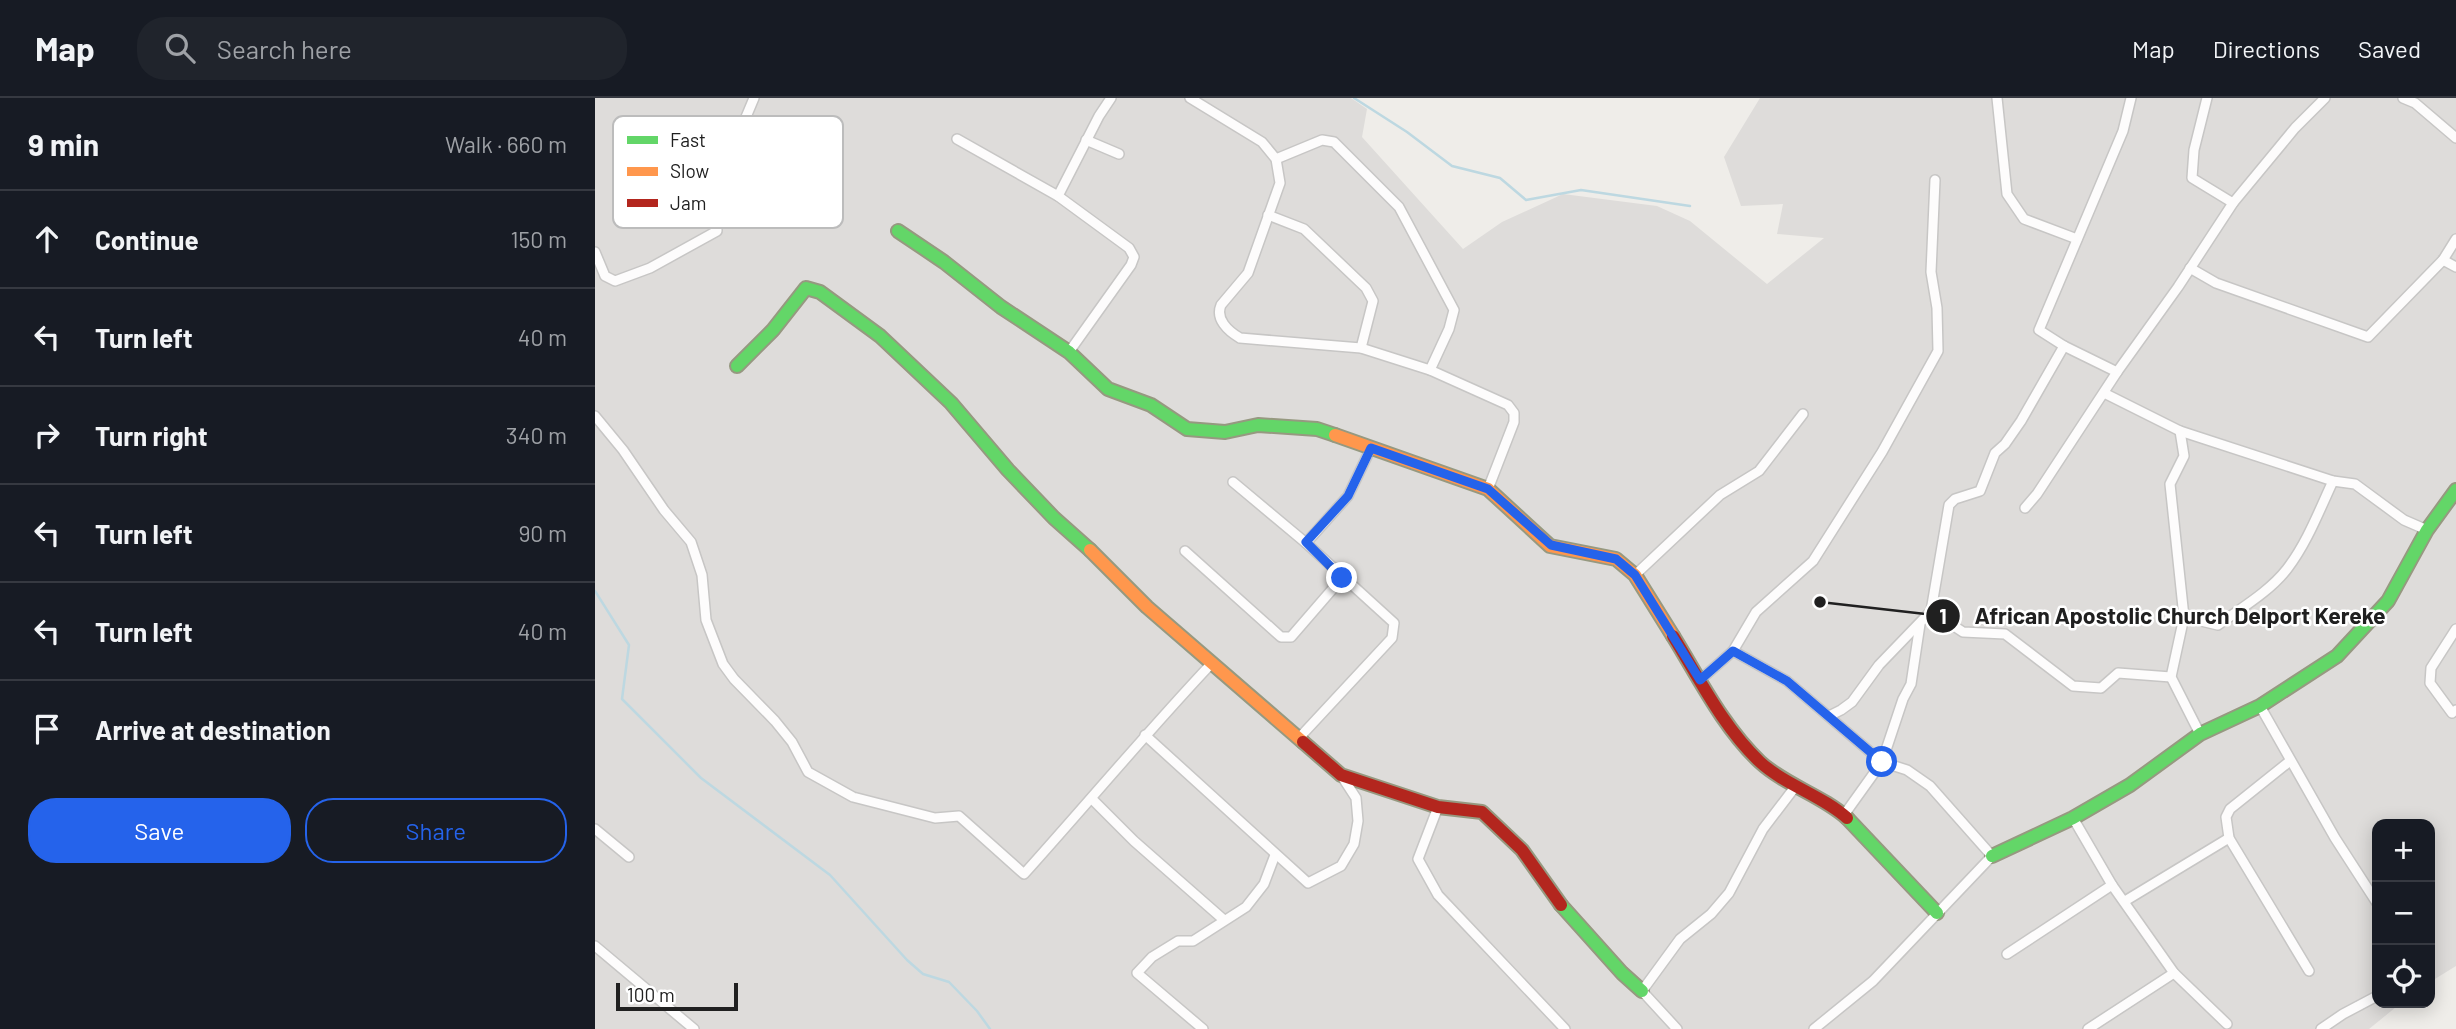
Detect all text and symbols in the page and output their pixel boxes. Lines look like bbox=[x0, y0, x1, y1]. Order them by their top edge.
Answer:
search box bbox=[137, 17, 627, 80]
text: Map bbox=[35, 28, 95, 68]
icon: search bbox=[161, 29, 199, 67]
text: Search here bbox=[217, 33, 352, 64]
text: Map bbox=[2132, 34, 2175, 63]
text: Directions bbox=[2213, 34, 2320, 63]
text: Saved bbox=[2358, 34, 2421, 63]
legend bbox=[613, 116, 843, 228]
text: 9 min bbox=[28, 126, 99, 162]
text: Fast bbox=[670, 128, 706, 151]
text: Walk · 660 m bbox=[445, 130, 567, 158]
text: Slow bbox=[670, 159, 709, 182]
text: Jam bbox=[670, 191, 706, 214]
icon: ahead bbox=[28, 220, 66, 258]
text: Continue bbox=[95, 224, 199, 255]
text: 150 m bbox=[511, 225, 567, 253]
icon: left bbox=[28, 318, 66, 356]
text: Turn left bbox=[95, 322, 193, 353]
text: 40 m bbox=[518, 323, 567, 351]
icon: right bbox=[28, 416, 66, 454]
text: Turn right bbox=[95, 420, 208, 451]
text: 340 m bbox=[506, 421, 567, 449]
icon: left bbox=[28, 514, 66, 552]
text: Turn left bbox=[95, 518, 193, 549]
text: 90 m bbox=[518, 519, 567, 547]
route end bbox=[1326, 562, 1357, 593]
callout: African Apostolic Church Delport Kereke bbox=[1925, 594, 2399, 638]
text: African Apostolic Church Delport Kereke bbox=[1974, 601, 2386, 629]
text: 1 bbox=[1939, 603, 1947, 628]
icon: left bbox=[28, 612, 66, 650]
text: Turn left bbox=[95, 616, 193, 647]
text: 40 m bbox=[518, 617, 567, 645]
icon: arrive bbox=[28, 710, 66, 748]
text: Arrive at destination bbox=[95, 714, 331, 745]
route start bbox=[1866, 746, 1897, 777]
button: Save bbox=[28, 798, 291, 863]
button: Share bbox=[305, 798, 567, 863]
map controls bbox=[2372, 819, 2435, 1008]
button: + bbox=[2372, 819, 2435, 882]
button: − bbox=[2372, 882, 2435, 945]
button: locate bbox=[2372, 945, 2435, 1008]
scale bar bbox=[616, 980, 739, 1012]
text: 100 m bbox=[627, 983, 675, 1006]

